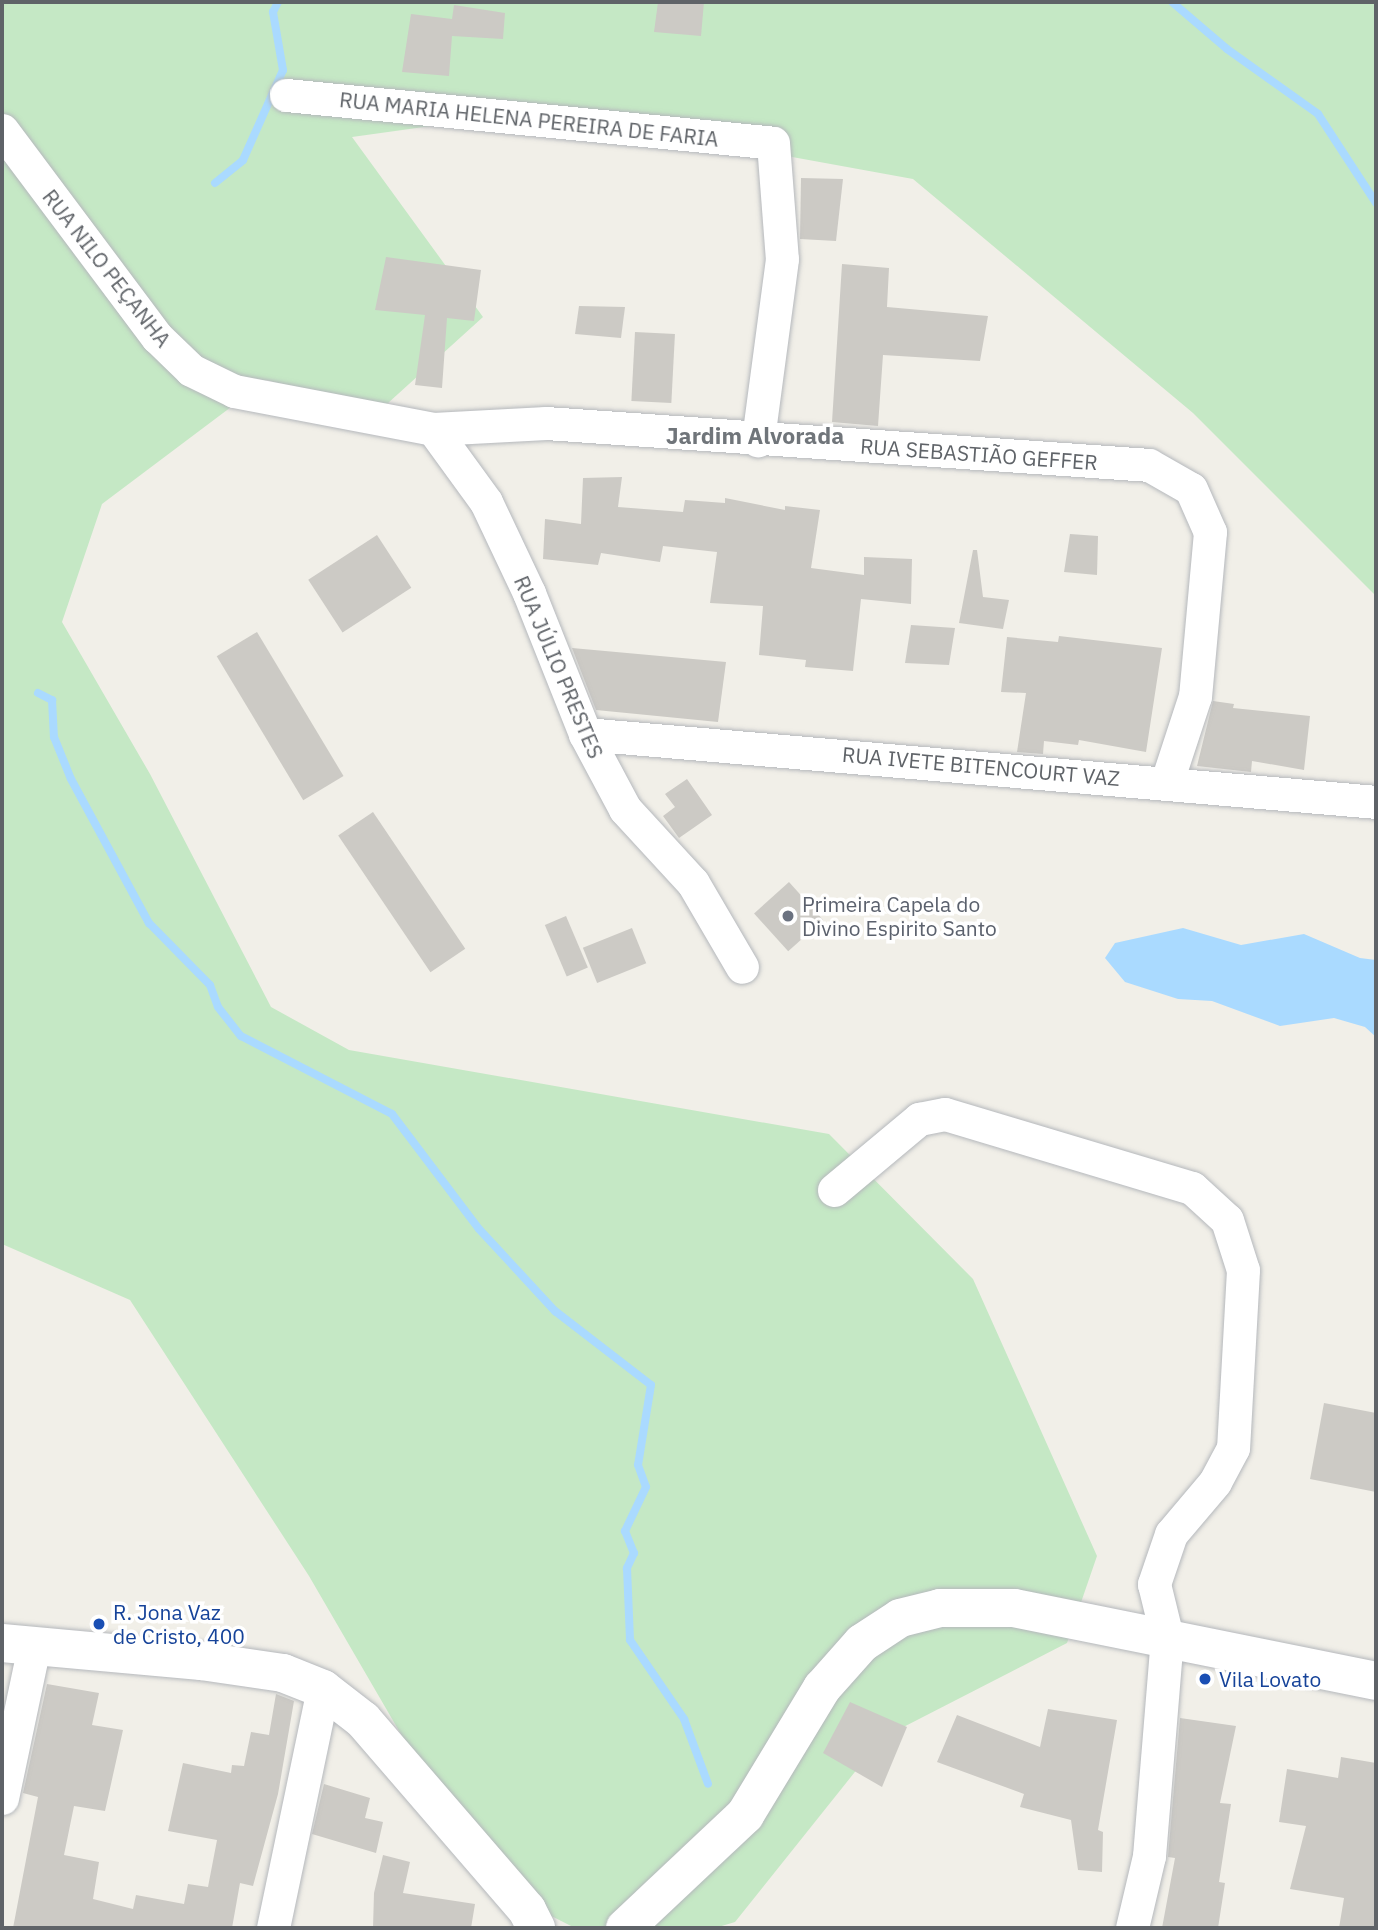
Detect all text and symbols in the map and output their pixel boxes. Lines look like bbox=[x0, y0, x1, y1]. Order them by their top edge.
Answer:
street label: RUA MARIA HELENA PEREIRA DE FARIA bbox=[338, 87, 720, 151]
street label: RUA NILO PEÇANHA bbox=[38, 184, 176, 352]
district label: Jardim Alvorada bbox=[666, 421, 844, 449]
street label: RUA SEBASTIÃO GEFFER bbox=[859, 433, 1099, 475]
street label: RUA JÚLIO PRESTES bbox=[509, 572, 609, 762]
street label: RUA IVETE BITENCOURT VAZ bbox=[841, 741, 1121, 791]
place label: Primeira Capela do Divino Espirito Santo bbox=[802, 891, 997, 941]
marker: Primeira Capela do Divino Espirito Santo bbox=[780, 908, 796, 924]
place label: R. Jona Vaz de Cristo, 400 bbox=[113, 1599, 245, 1649]
marker: R. Jona Vaz de Cristo, 400 bbox=[91, 1616, 107, 1632]
place label: Vila Lovato bbox=[1219, 1666, 1321, 1692]
marker: Vila Lovato bbox=[1197, 1671, 1213, 1687]

